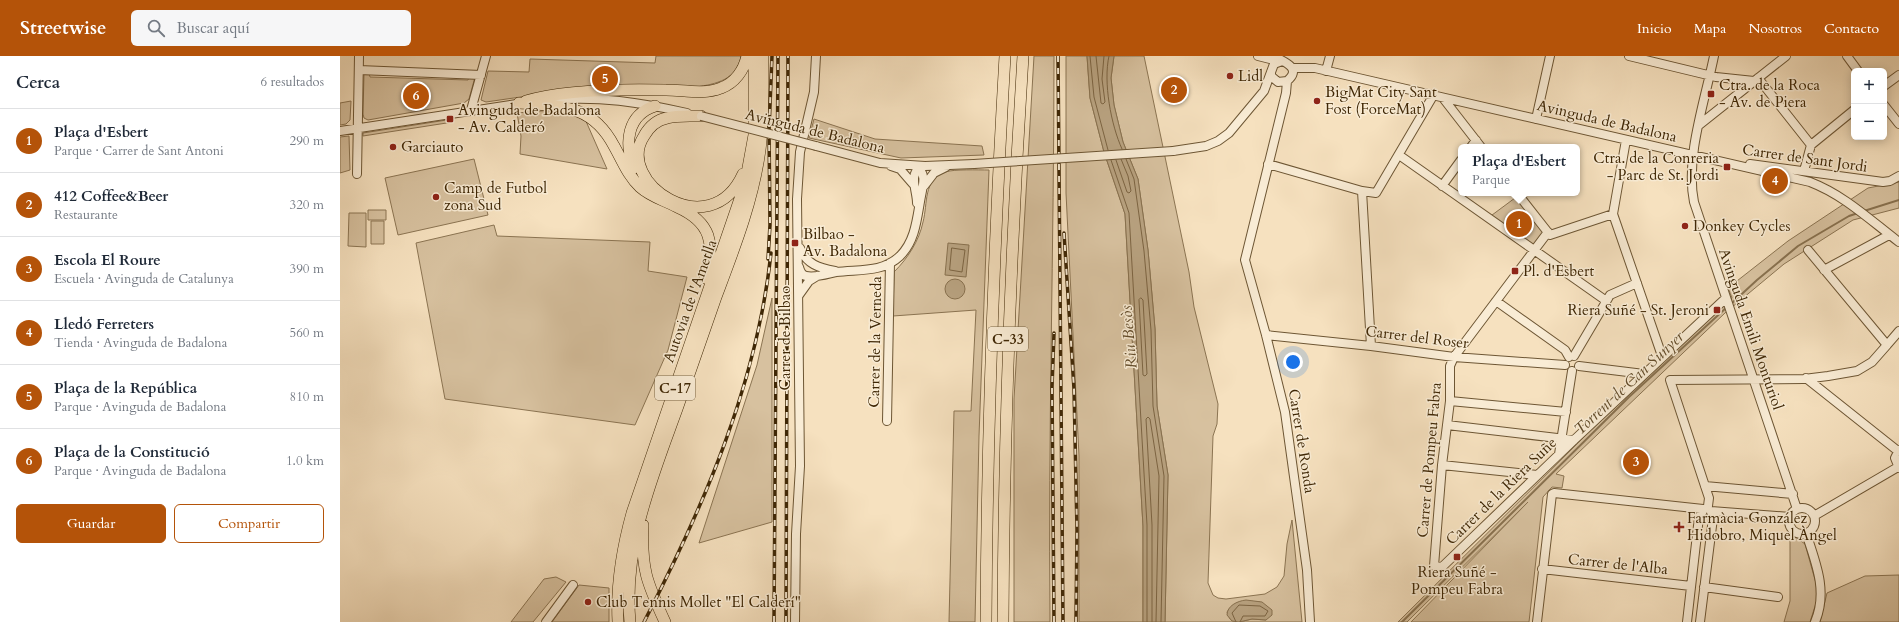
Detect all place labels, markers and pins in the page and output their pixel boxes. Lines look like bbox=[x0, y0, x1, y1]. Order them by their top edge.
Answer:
pin: 5 bbox=[592, 64, 618, 94]
place label: Lidl bbox=[1238, 66, 1263, 86]
marker: Lidl bbox=[1225, 71, 1235, 81]
pin: 2 bbox=[1161, 75, 1187, 105]
place label: Ctra. de la Roca - Av. de Piera bbox=[1719, 75, 1820, 112]
pin: 6 bbox=[403, 81, 429, 111]
place label: BigMat City Sant Fost (ForceMat) bbox=[1325, 82, 1437, 119]
marker: Ctra. de la Roca - Av. de Piera bbox=[1706, 89, 1716, 99]
marker: BigMat City Sant Fost (ForceMat) bbox=[1312, 96, 1322, 106]
place label: Avinguda de Badalona - Av. Calderó bbox=[458, 100, 602, 137]
marker: Avinguda de Badalona - Av. Calderó bbox=[445, 114, 455, 124]
place label: Garciauto bbox=[401, 137, 463, 157]
marker: Garciauto bbox=[388, 142, 398, 152]
place label: Ctra. de la Conreria - Parc de St. Jordi bbox=[1593, 148, 1720, 185]
marker: Ctra. de la Conreria - Parc de St. Jordi bbox=[1722, 162, 1732, 172]
pin: 4 bbox=[1762, 166, 1788, 196]
place label: Camp de Futbol zona Sud bbox=[444, 178, 547, 215]
marker: Camp de Futbol zona Sud bbox=[431, 192, 441, 202]
pin: 1 bbox=[1506, 209, 1532, 239]
place label: Donkey Cycles bbox=[1693, 216, 1791, 236]
marker: Donkey Cycles bbox=[1680, 221, 1690, 231]
place label: Bilbao - Av. Badalona bbox=[803, 224, 888, 261]
marker: Bilbao - Av. Badalona bbox=[790, 238, 800, 248]
place label: Pl. d'Esbert bbox=[1523, 261, 1595, 281]
marker: Pl. d'Esbert bbox=[1510, 266, 1520, 276]
place label: Riera Suñé - St. Jeroni bbox=[1567, 300, 1709, 320]
marker: Riera Suñé - St. Jeroni bbox=[1712, 305, 1722, 315]
pin: 3 bbox=[1623, 447, 1649, 477]
place label: Farmàcia González Hidobro, Miquel Àngel bbox=[1687, 508, 1837, 545]
marker: Farmàcia González Hidobro, Miquel Àngel bbox=[1674, 522, 1684, 532]
marker: Riera Suñé - Pompeu Fabra bbox=[1452, 552, 1462, 562]
place label: Riera Suñé - Pompeu Fabra bbox=[1411, 562, 1503, 599]
place label: Club Tennis Mollet "El Calderí" bbox=[596, 592, 801, 612]
marker: Club Tennis Mollet "El Calderí" bbox=[583, 597, 593, 607]

